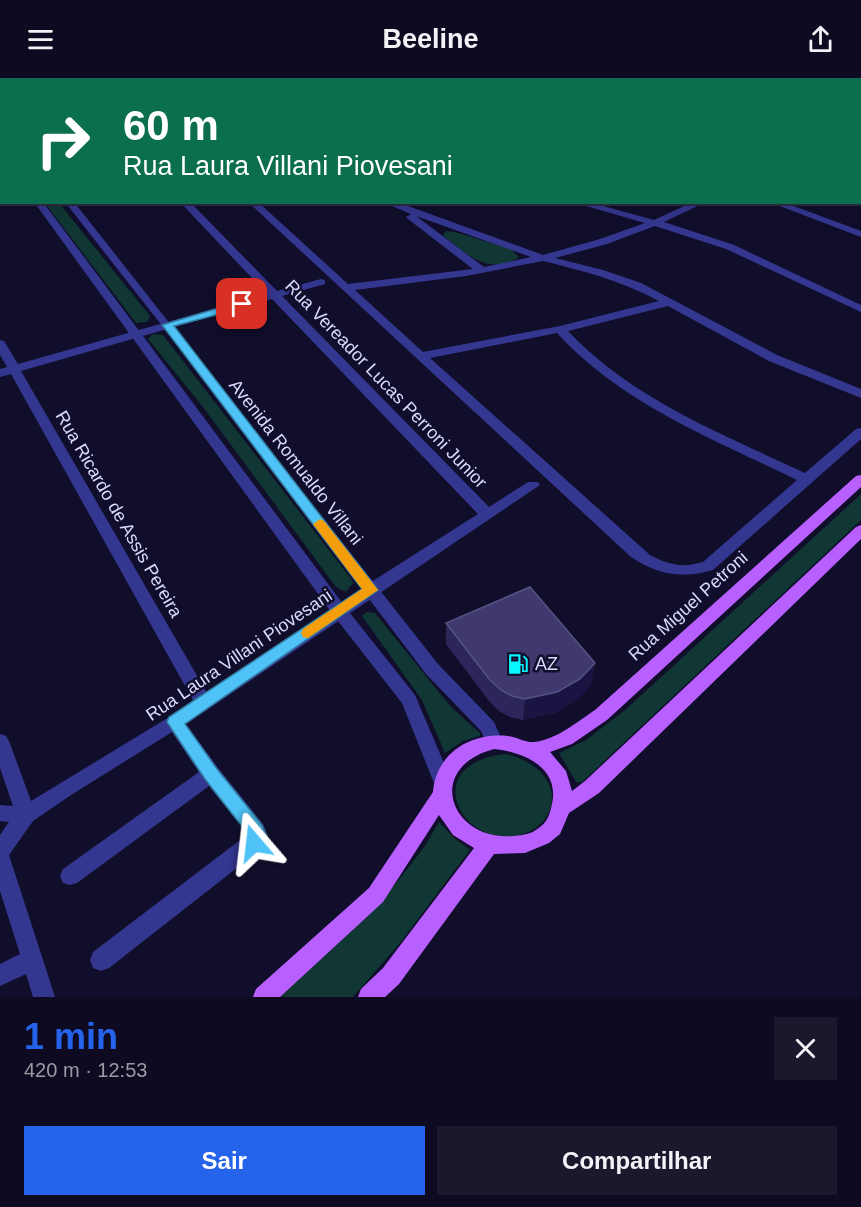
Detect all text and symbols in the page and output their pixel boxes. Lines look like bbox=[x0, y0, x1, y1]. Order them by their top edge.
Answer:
icon: menu bbox=[24, 23, 57, 56]
icon: share bbox=[804, 23, 837, 56]
text: Beeline bbox=[382, 24, 479, 54]
icon: right bbox=[24, 102, 102, 180]
text: 60 m bbox=[123, 102, 219, 149]
text: Rua Laura Villani Piovesani bbox=[123, 151, 453, 181]
street label: Rua Vereador Lucas Perroni Junior bbox=[281, 276, 491, 492]
pin bbox=[216, 278, 267, 329]
icon: arrive bbox=[225, 287, 258, 320]
street label: Avenida Romualdo Villani bbox=[225, 375, 367, 549]
street label: Rua Ricardo de Assis Pereira bbox=[52, 407, 187, 622]
street label: Rua Miguel Petroni bbox=[624, 547, 752, 665]
street label: Rua Laura Villani Piovesani bbox=[142, 585, 336, 725]
fuel station icon: AZ bbox=[506, 652, 530, 676]
place label: AZ bbox=[535, 654, 558, 674]
position arrow bbox=[222, 811, 286, 875]
text: 1 min bbox=[24, 1016, 118, 1057]
button: close bbox=[774, 1017, 837, 1080]
text: 420 m · 12:53 bbox=[24, 1059, 147, 1081]
button: Sair bbox=[24, 1126, 425, 1195]
button: Compartilhar bbox=[437, 1126, 837, 1195]

